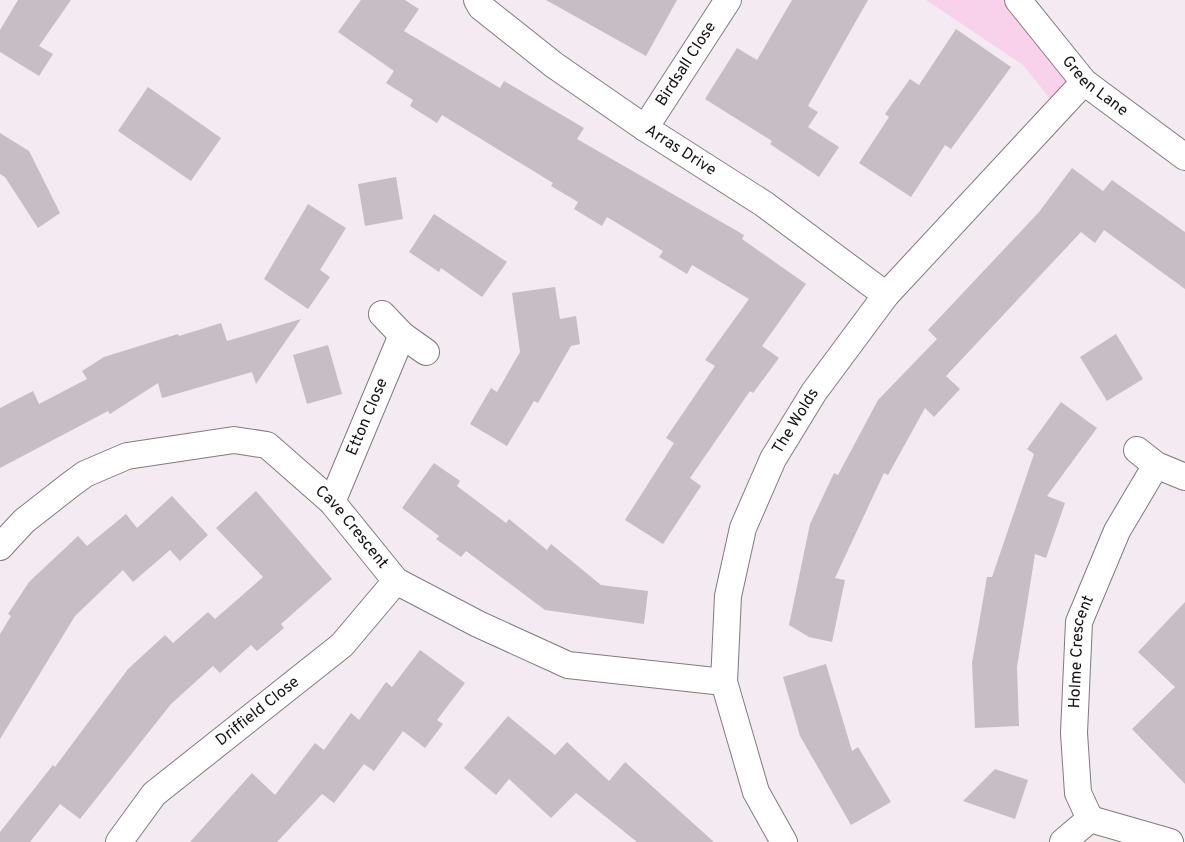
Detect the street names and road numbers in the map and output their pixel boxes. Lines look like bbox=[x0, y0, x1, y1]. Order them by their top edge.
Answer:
street label: Birdsall Close bbox=[652, 18, 721, 110]
street label: Green Lane bbox=[1057, 52, 1132, 121]
street label: Arras Drive bbox=[641, 121, 720, 181]
street label: Etton Close bbox=[342, 375, 393, 459]
street label: The Wolds bbox=[768, 385, 824, 458]
street label: Cave Crescent bbox=[311, 482, 392, 573]
street label: Holme Crescent bbox=[1065, 592, 1099, 709]
street label: Driffield Close bbox=[212, 672, 304, 751]

